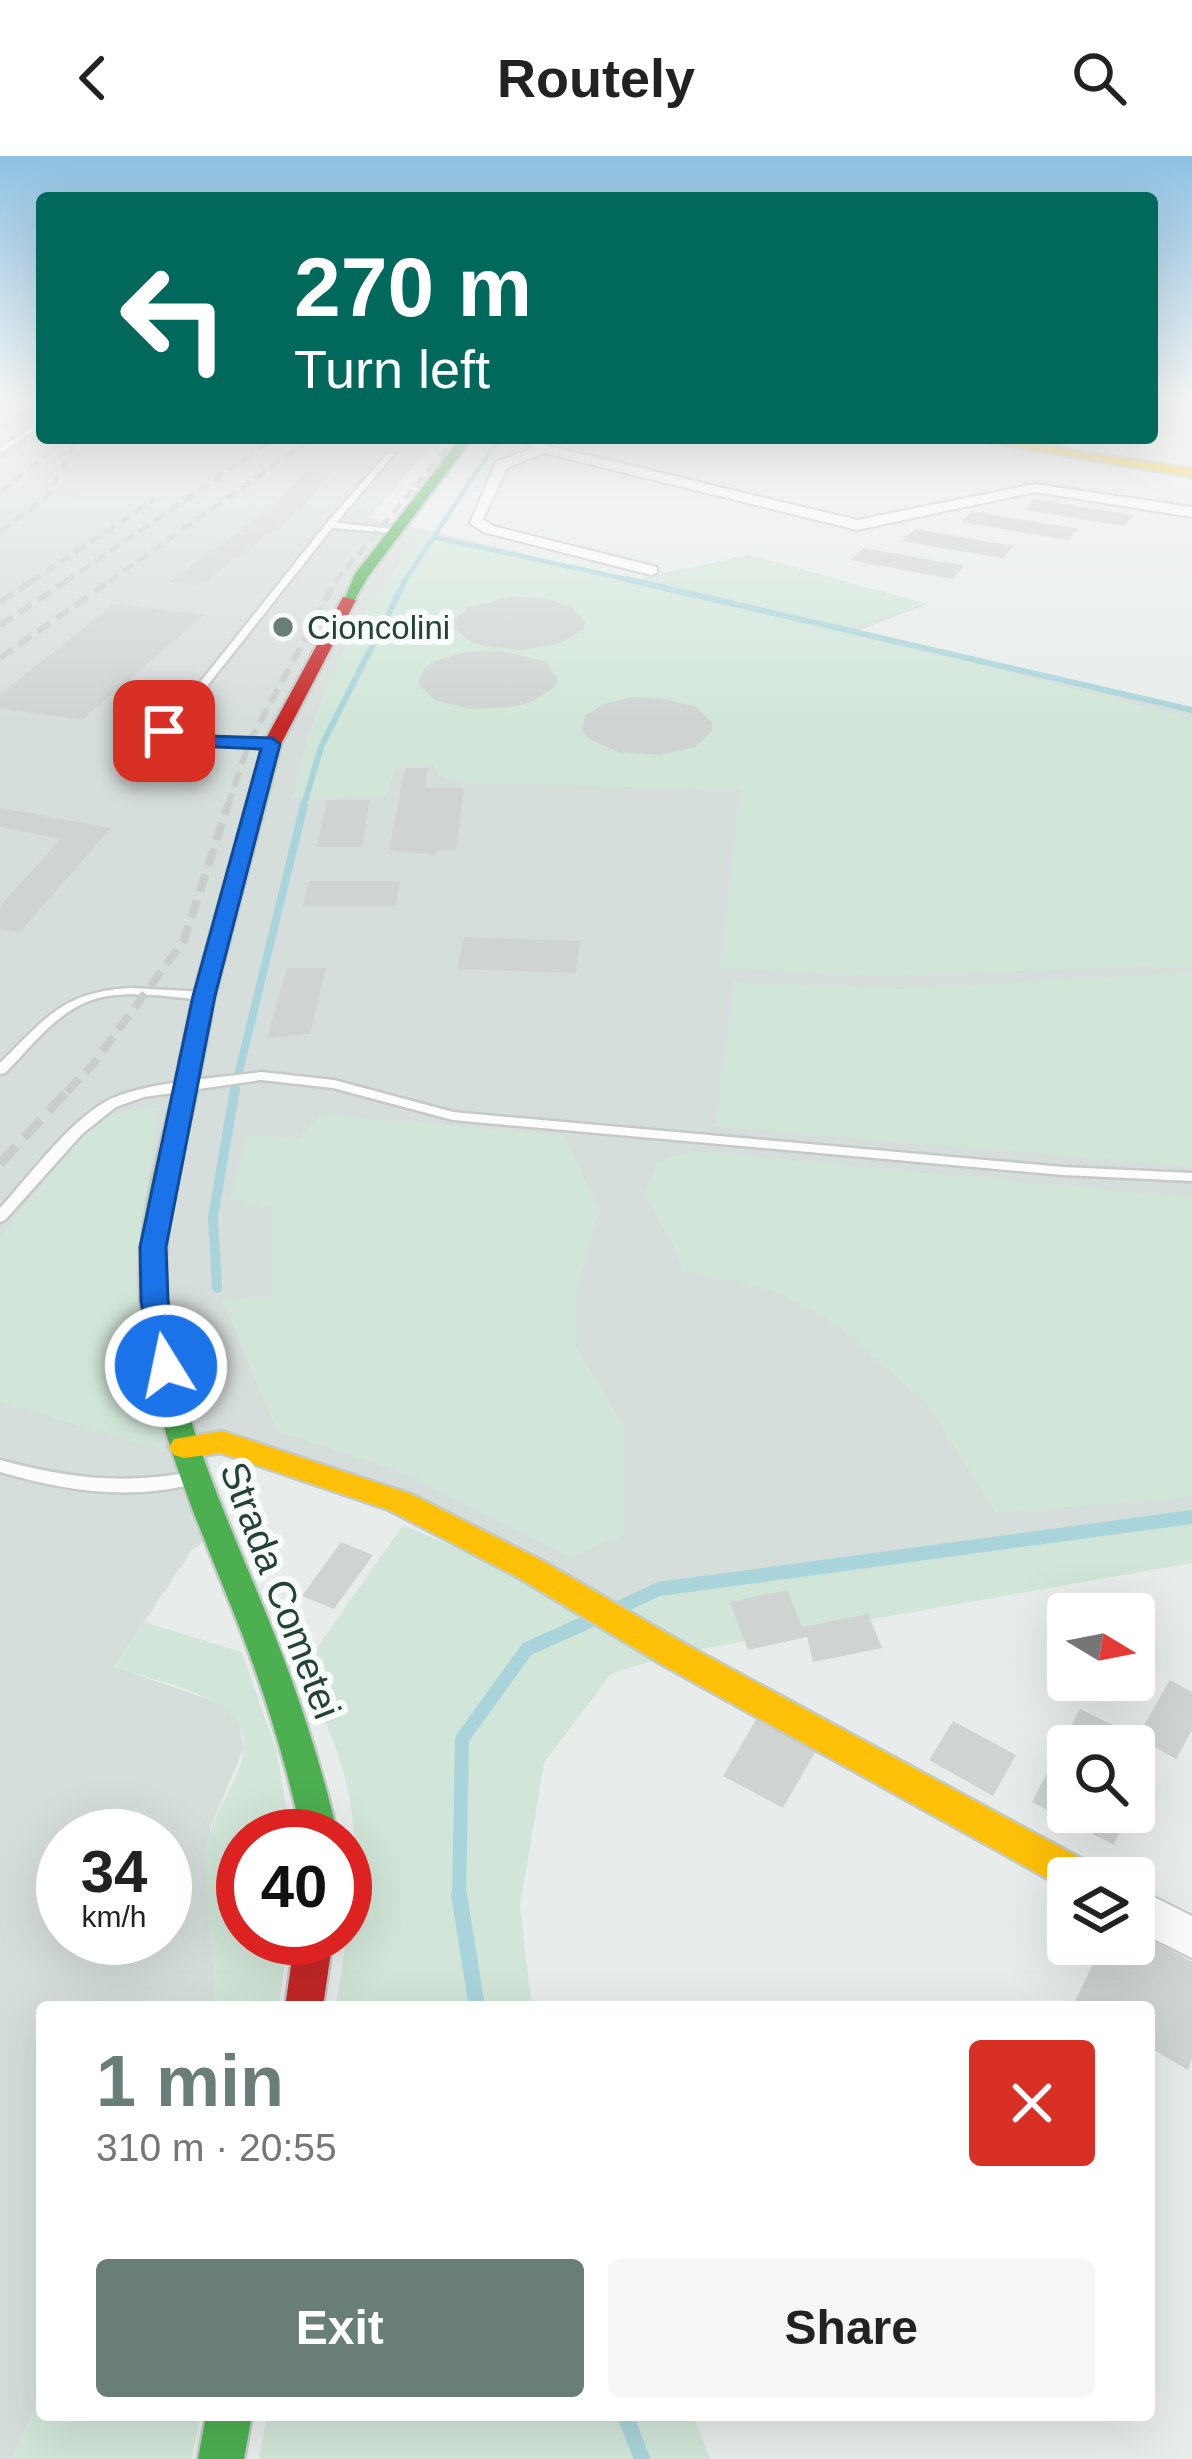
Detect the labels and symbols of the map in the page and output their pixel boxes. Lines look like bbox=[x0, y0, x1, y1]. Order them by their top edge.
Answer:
place label: Cioncolini bbox=[307, 609, 450, 646]
marker: Cioncolini bbox=[270, 614, 296, 640]
pin bbox=[113, 680, 215, 782]
position arrow bbox=[103, 1303, 229, 1429]
street label: Strada Cometei bbox=[212, 1456, 349, 1724]
north arrow bbox=[1047, 1593, 1155, 1701]
speed limit sign: 40 bbox=[216, 1809, 372, 1965]

